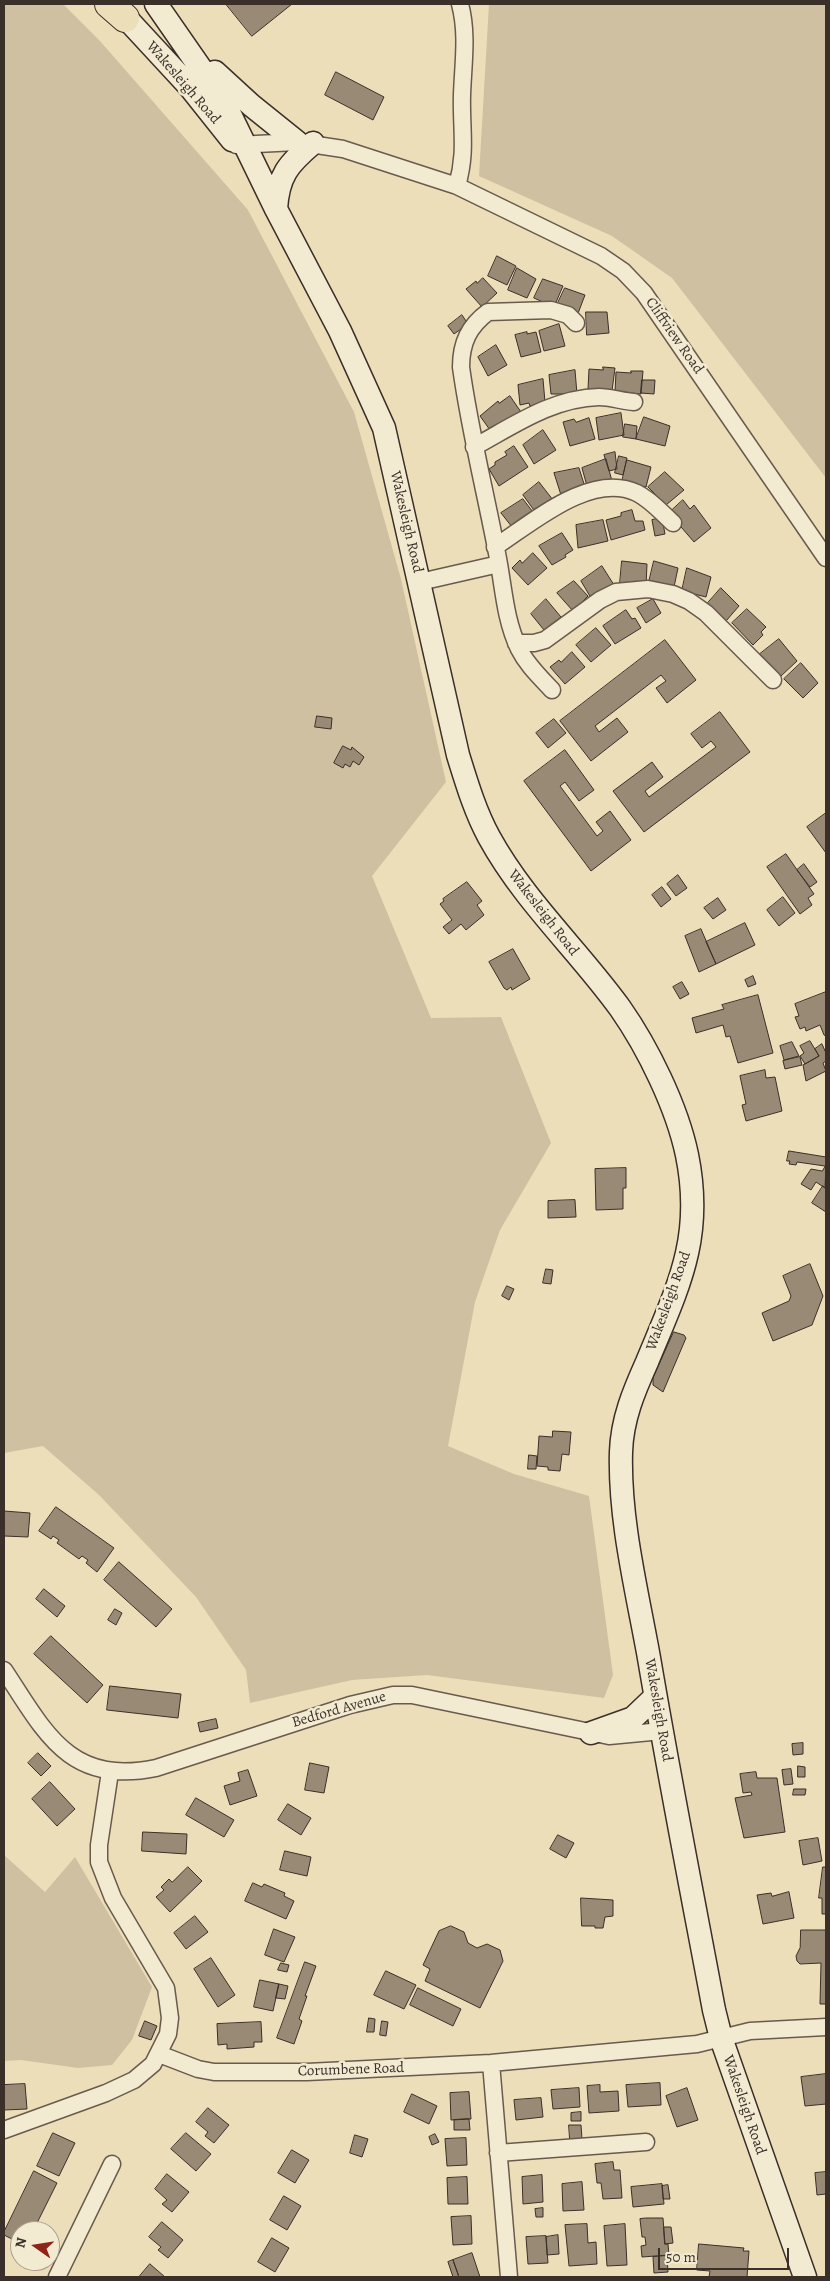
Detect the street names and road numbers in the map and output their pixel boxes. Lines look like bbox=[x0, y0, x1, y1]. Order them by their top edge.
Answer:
street label: Wakesleigh Road bbox=[142, 38, 224, 128]
street label: Cliffview Road bbox=[641, 294, 707, 378]
street label: Wakesleigh Road bbox=[386, 469, 426, 575]
street label: Wakesleigh Road bbox=[504, 866, 582, 960]
street label: Wakesleigh Road bbox=[643, 1249, 695, 1353]
street label: Wakesleigh Road bbox=[640, 1657, 676, 1763]
street label: Bedford Avenue bbox=[290, 1688, 388, 1732]
street label: Wakesleigh Road bbox=[719, 2053, 769, 2157]
street label: Corumbene Road bbox=[298, 2059, 404, 2081]

